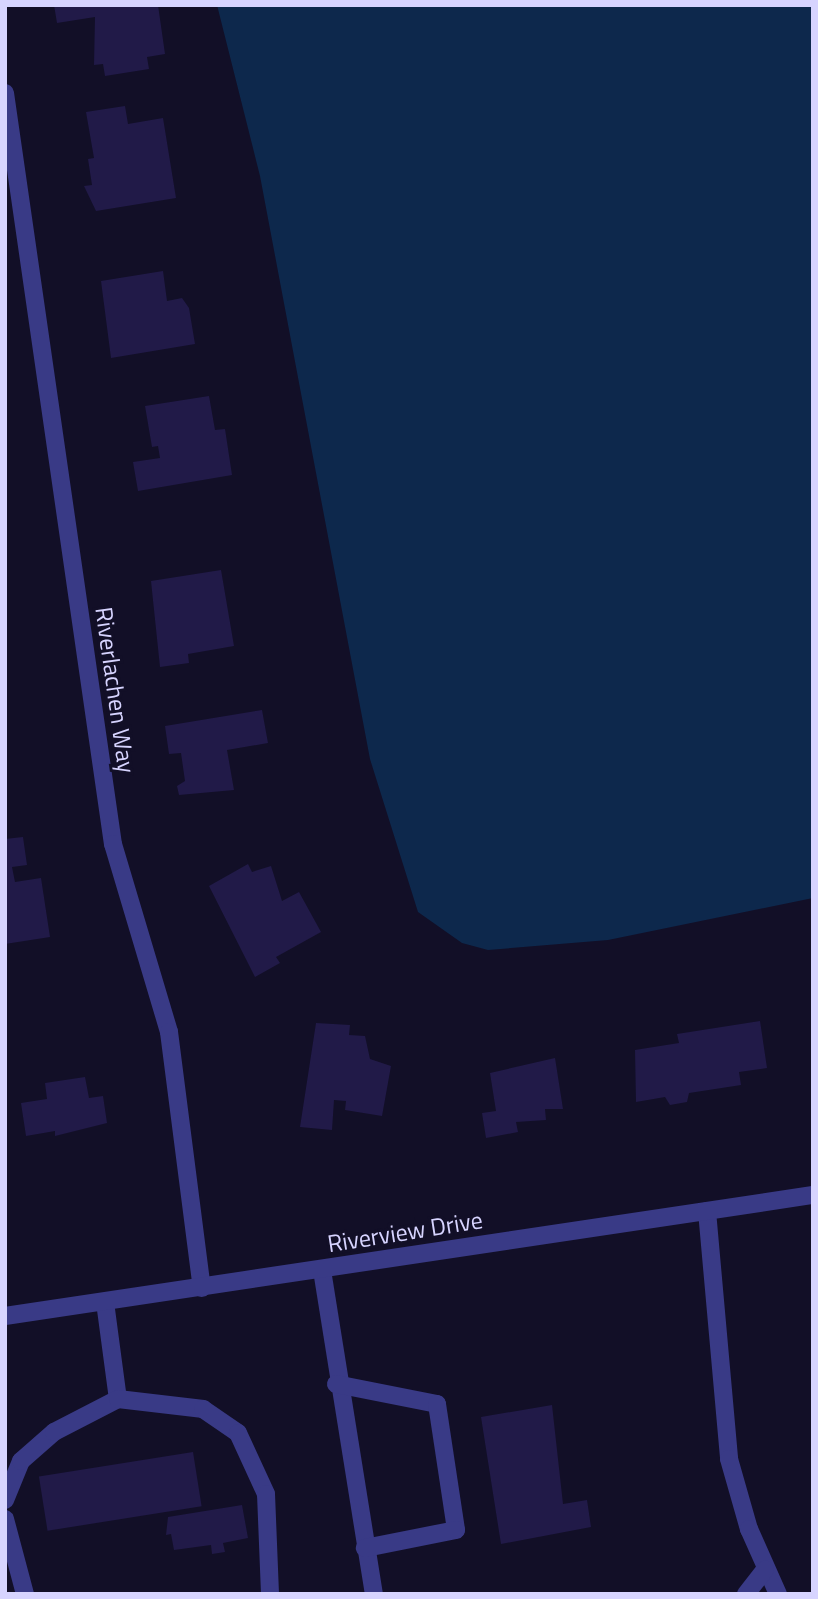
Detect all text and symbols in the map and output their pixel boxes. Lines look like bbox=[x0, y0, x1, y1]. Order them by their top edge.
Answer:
street label: Riverlachen Way bbox=[89, 605, 141, 775]
street label: Riverview Drive bbox=[325, 1206, 485, 1258]

